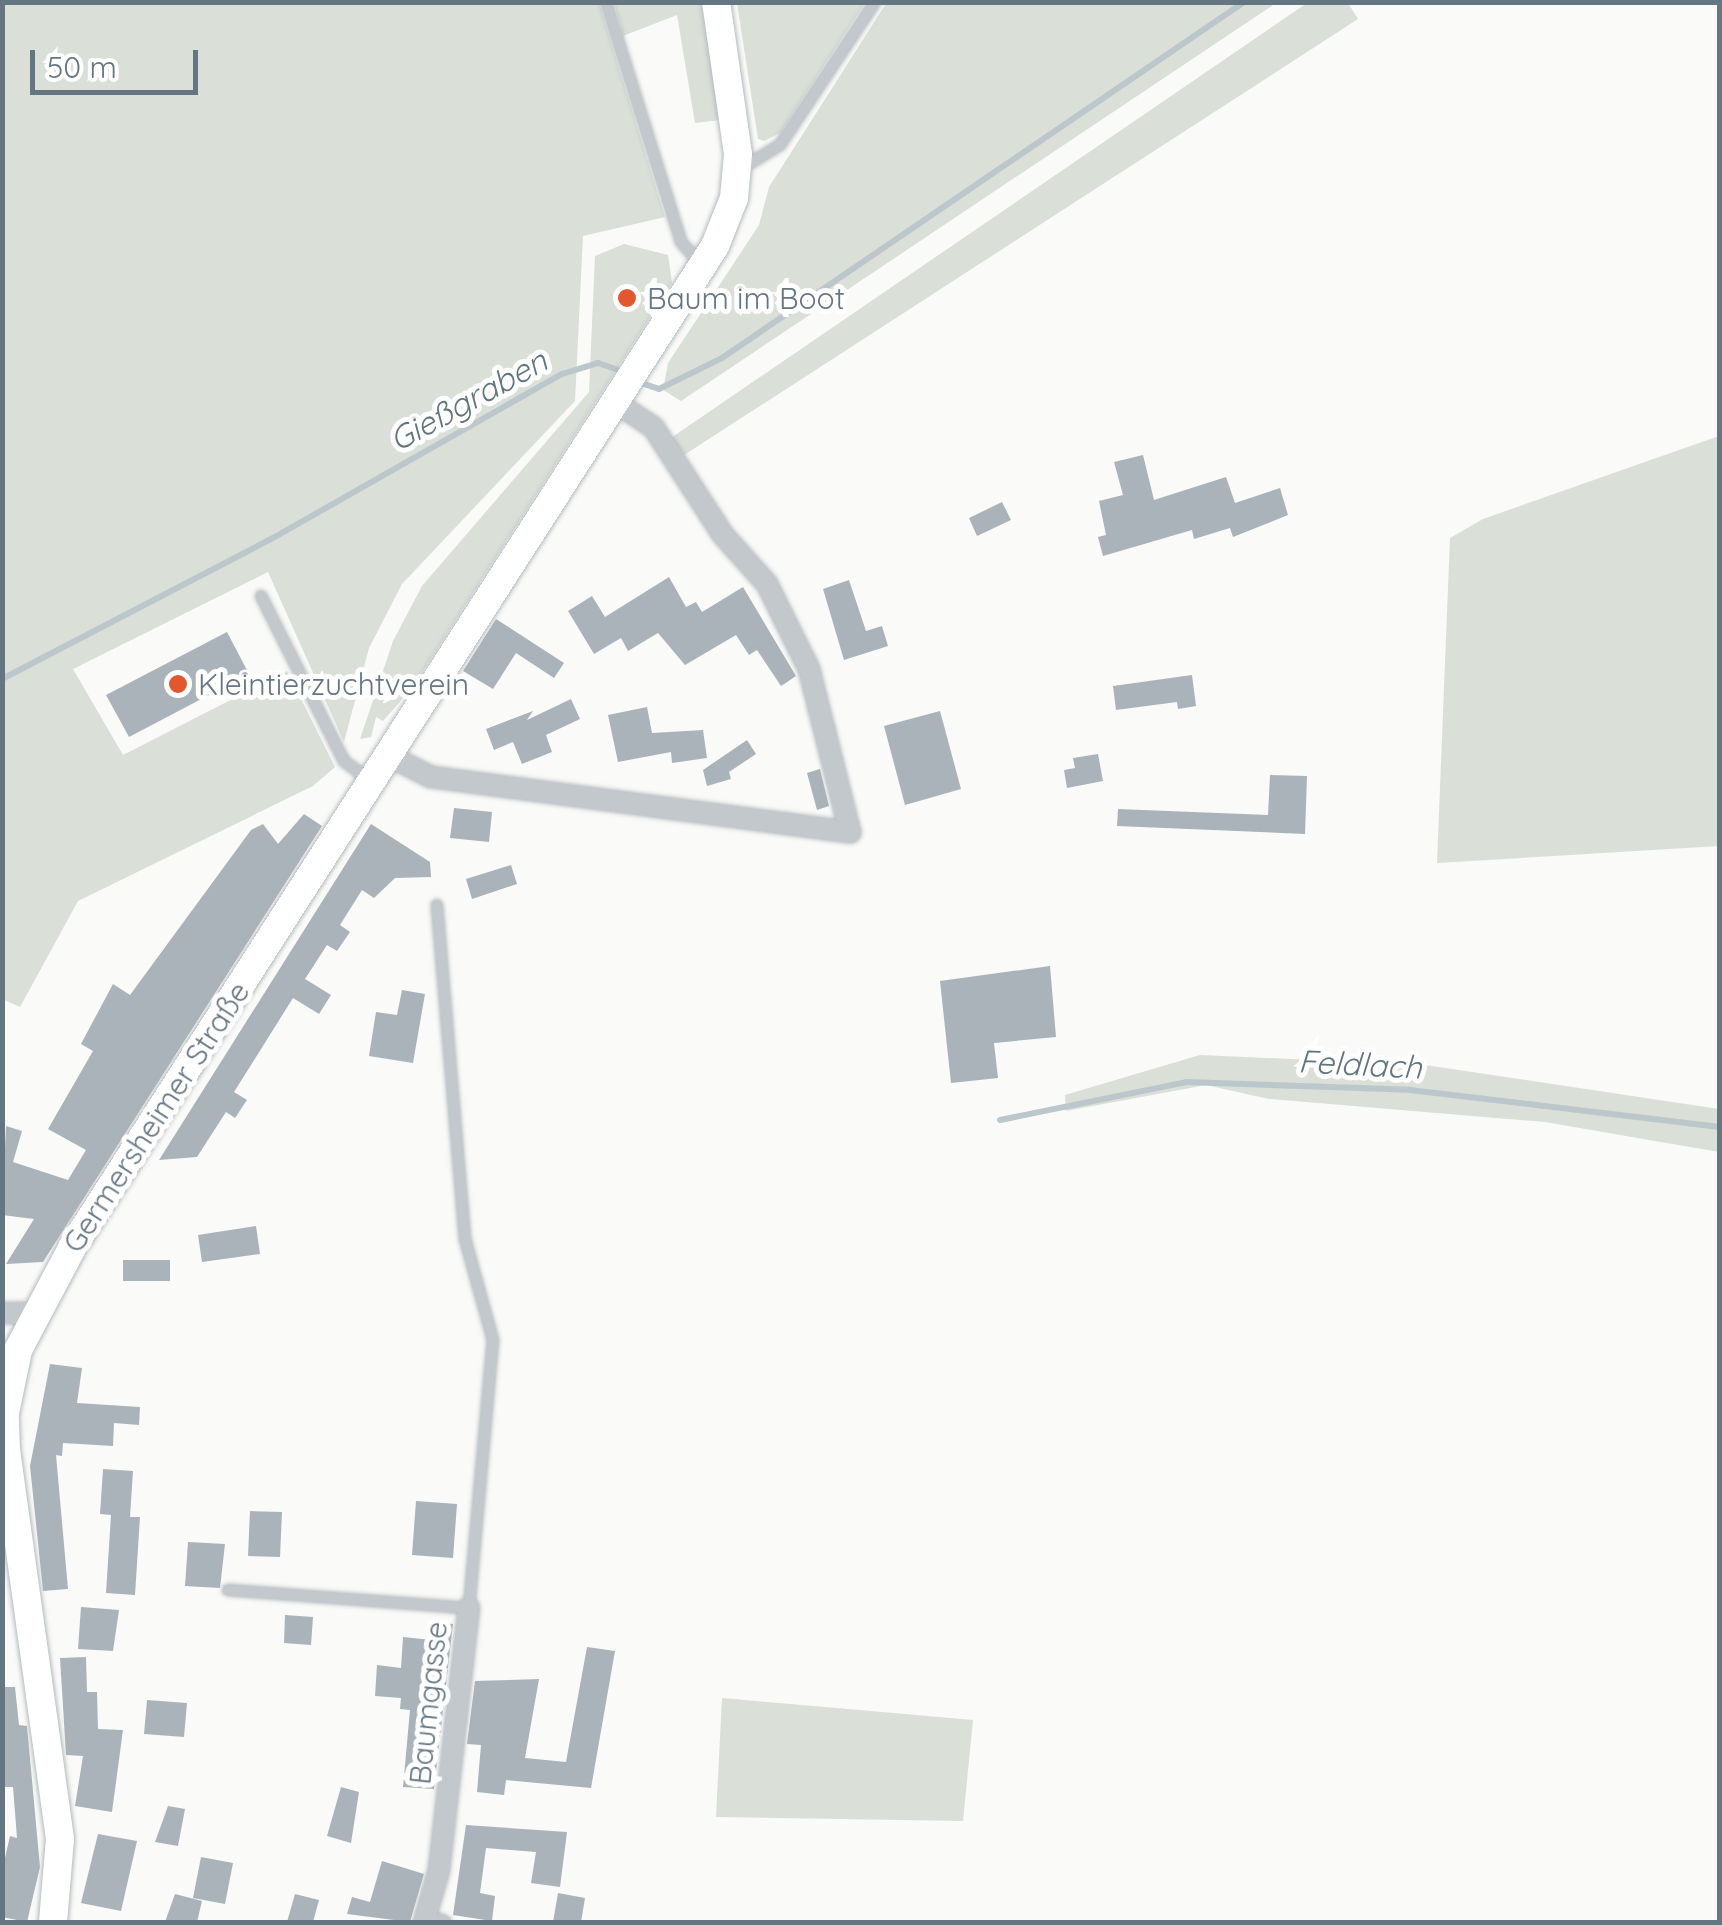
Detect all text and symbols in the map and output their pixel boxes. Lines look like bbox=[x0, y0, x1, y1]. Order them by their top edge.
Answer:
scale bar bbox=[35, 30, 202, 92]
text: 50 m bbox=[47, 48, 117, 86]
place label: Baum im Boot bbox=[647, 280, 845, 316]
marker: Baum im Boot bbox=[616, 287, 638, 309]
water label: Gießgraben bbox=[383, 341, 553, 459]
place label: Kleintierzuchtverein bbox=[198, 666, 469, 702]
marker: Kleintierzuchtverein bbox=[167, 673, 189, 695]
street label: Germersheimer Straße bbox=[55, 975, 257, 1259]
water label: Feldlach bbox=[1297, 1042, 1423, 1086]
street label: Baumgasse bbox=[402, 1620, 454, 1786]

